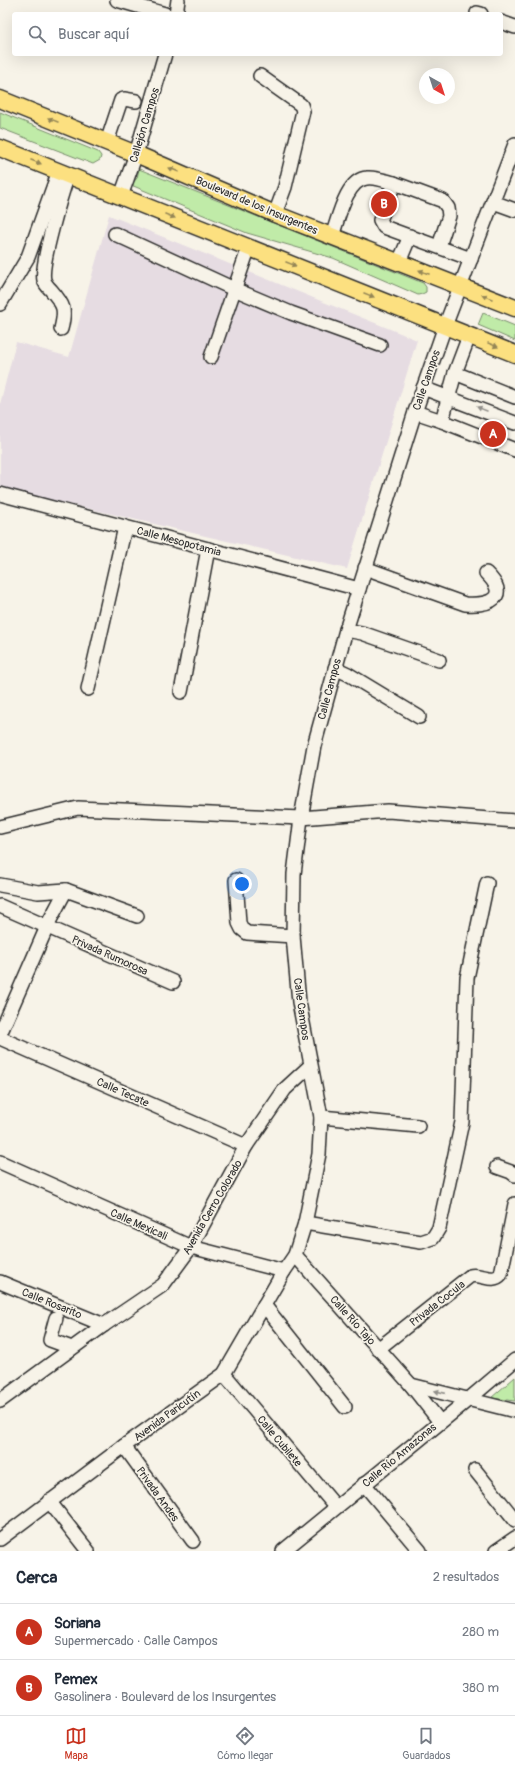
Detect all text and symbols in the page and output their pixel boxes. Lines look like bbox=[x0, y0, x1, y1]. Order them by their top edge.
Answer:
search box bbox=[12, 12, 503, 56]
icon: search bbox=[26, 23, 48, 45]
text: Buscar aquí bbox=[58, 25, 130, 44]
north arrow bbox=[419, 68, 455, 104]
street label: Callejón Campos bbox=[127, 86, 162, 164]
one-way arrow bbox=[47, 117, 59, 123]
one-way arrow bbox=[31, 160, 43, 166]
one-way arrow bbox=[168, 167, 179, 173]
street label: Boulevard de los Insurgentes bbox=[194, 174, 320, 237]
pin: B bbox=[371, 189, 397, 219]
one-way arrow bbox=[165, 213, 177, 219]
one-way arrow bbox=[285, 261, 296, 267]
one-way arrow bbox=[417, 268, 429, 274]
one-way arrow bbox=[363, 293, 375, 299]
one-way arrow bbox=[481, 293, 493, 299]
one-way arrow bbox=[487, 343, 499, 349]
street label: Calle Campos bbox=[410, 348, 443, 412]
one-way arrow bbox=[475, 406, 487, 412]
pin: A bbox=[480, 419, 506, 449]
street label: Calle Mesopotamia bbox=[135, 524, 222, 559]
street label: Calle Campos bbox=[315, 657, 344, 721]
your location bbox=[232, 874, 252, 894]
street label: Privada Rumorosa bbox=[70, 933, 150, 978]
street label: Calle Campos bbox=[291, 977, 312, 1041]
street label: Calle Tecate bbox=[95, 1075, 152, 1110]
street label: Avenida Cerro Colorado bbox=[180, 1158, 245, 1257]
street label: Calle Mexicali bbox=[108, 1206, 169, 1243]
street label: Privada Cocula bbox=[407, 1278, 468, 1329]
street label: Calle Rosarito bbox=[20, 1286, 84, 1321]
street label: Calle Río Tajo bbox=[327, 1293, 378, 1348]
street label: Avenida Paricutín bbox=[131, 1387, 203, 1444]
one-way arrow bbox=[434, 1389, 446, 1395]
street label: Calle Cubilete bbox=[255, 1413, 305, 1470]
street label: Calle Río Amazonas bbox=[360, 1421, 439, 1490]
street label: Privada Andes bbox=[133, 1464, 182, 1524]
text: Cerca bbox=[16, 1567, 57, 1588]
text: 2 resultados bbox=[433, 1569, 499, 1585]
text: Soriana bbox=[54, 1614, 101, 1633]
text: A bbox=[25, 1624, 33, 1640]
text: 280 m bbox=[462, 1624, 499, 1640]
text: Supermercado · Calle Campos bbox=[54, 1633, 218, 1649]
text: Pemex bbox=[54, 1670, 98, 1689]
text: B bbox=[25, 1680, 33, 1696]
text: 380 m bbox=[462, 1680, 499, 1696]
text: Gasolinera · Boulevard de los Insurgentes bbox=[54, 1689, 276, 1705]
tab: Mapa bbox=[65, 1725, 88, 1762]
tab: Cómo llegar bbox=[217, 1725, 273, 1762]
tab: Guardados bbox=[402, 1725, 450, 1762]

